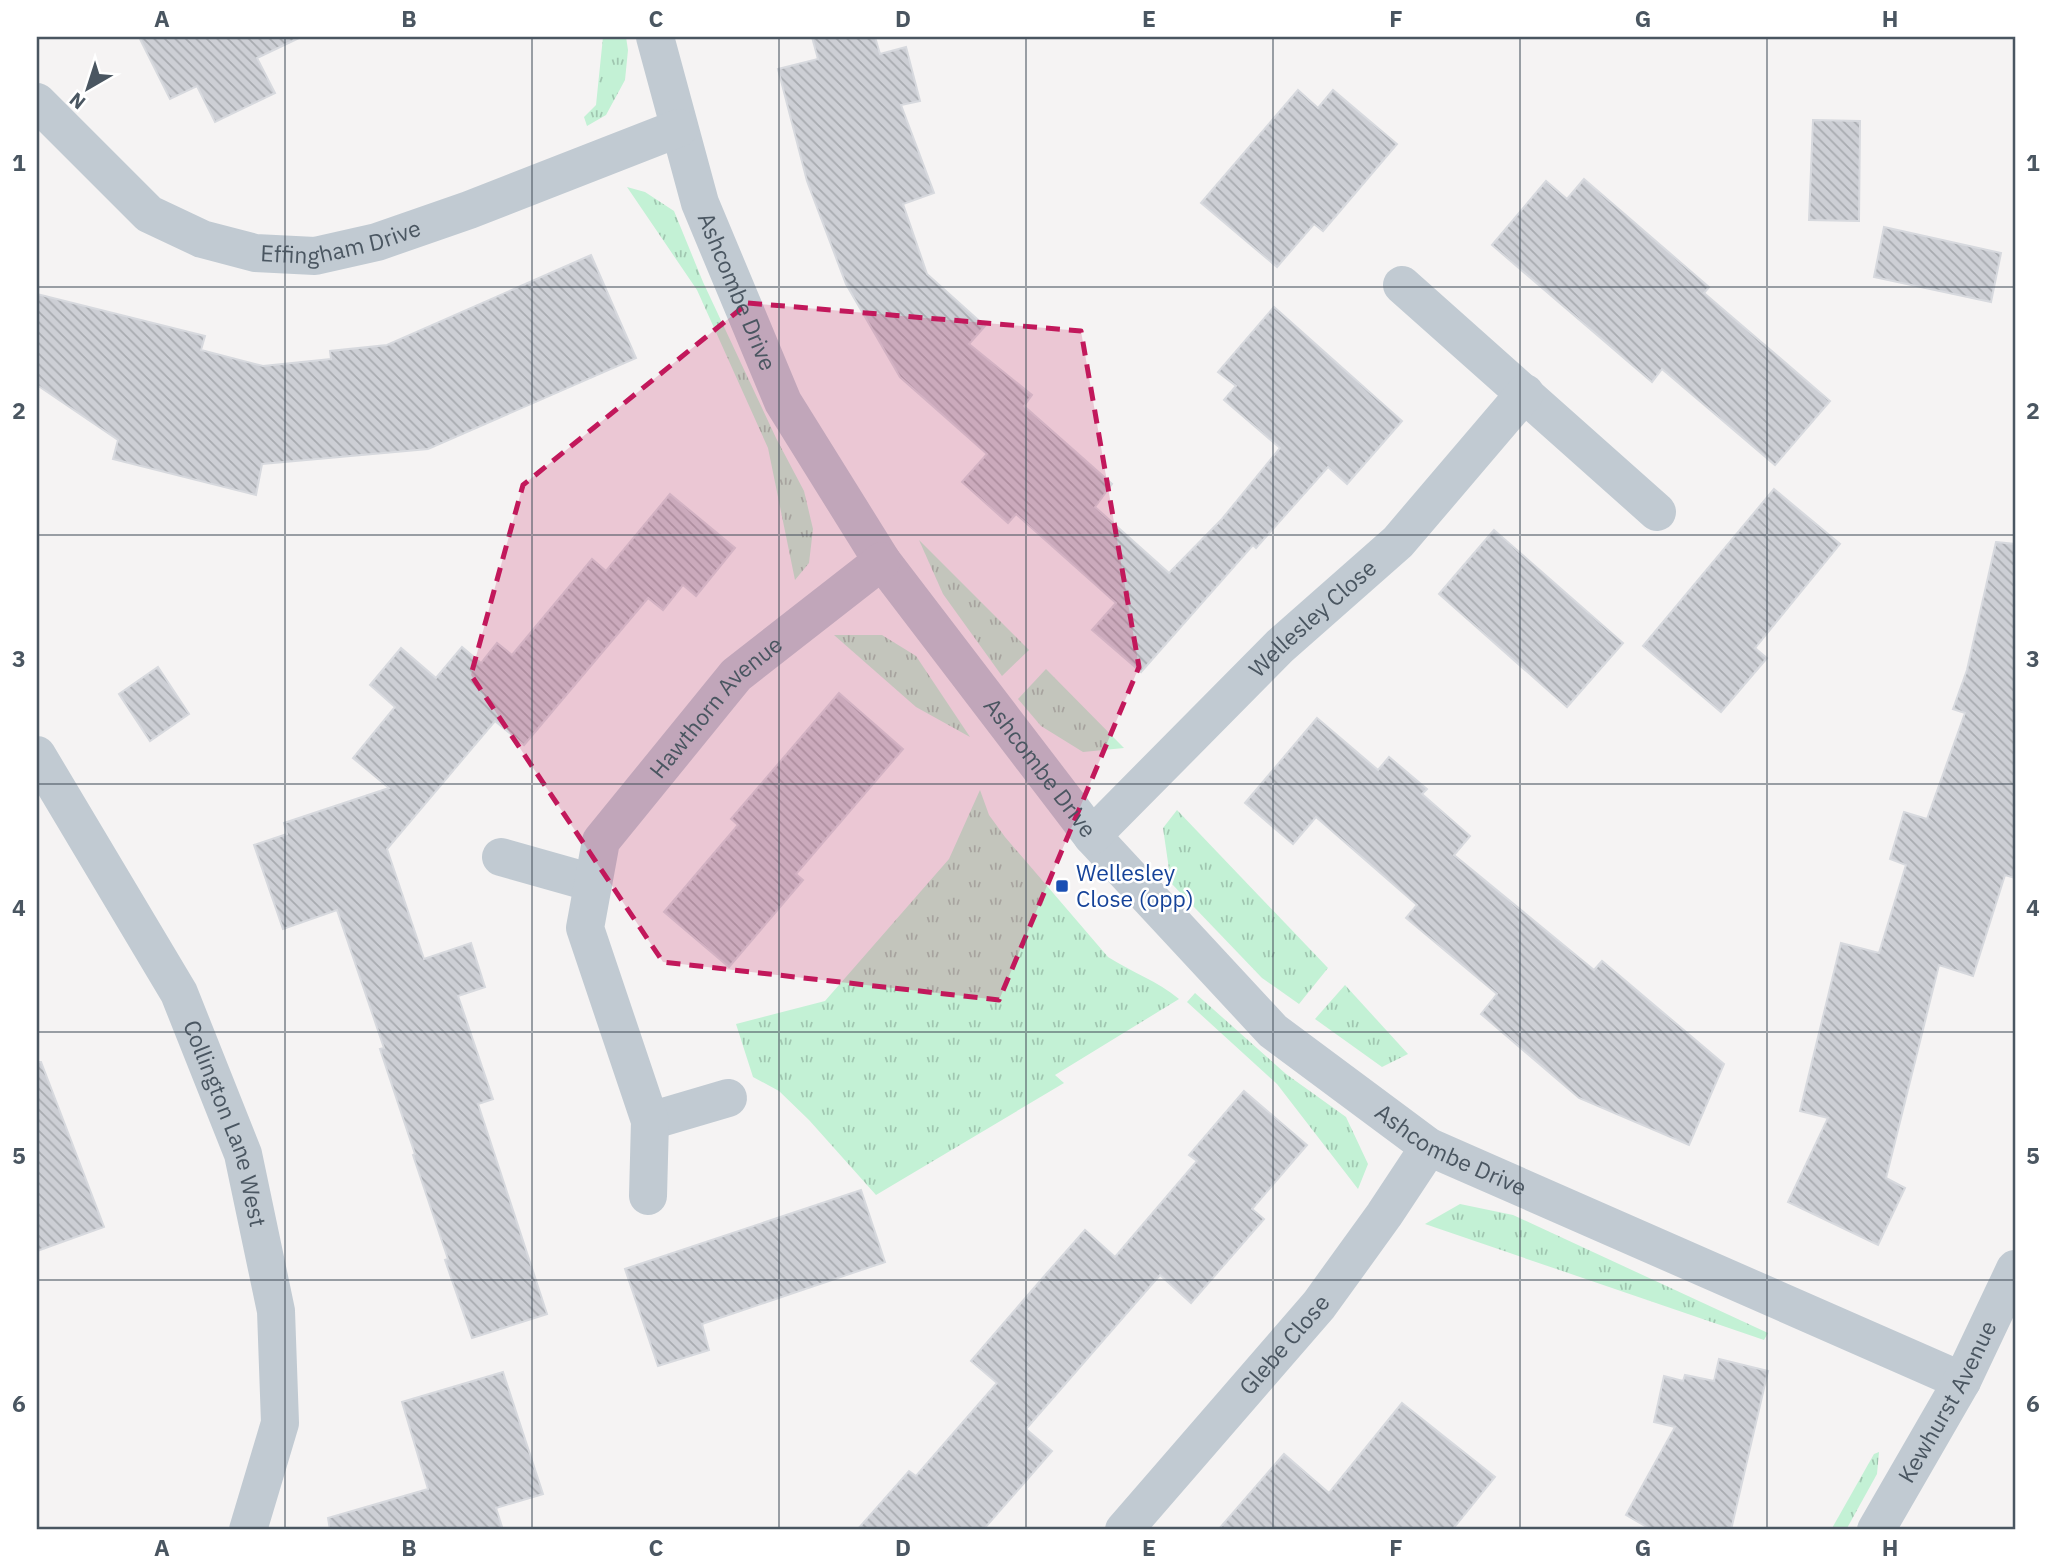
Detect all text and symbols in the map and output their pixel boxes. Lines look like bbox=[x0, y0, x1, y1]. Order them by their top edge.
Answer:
text: A bbox=[154, 3, 170, 33]
text: B bbox=[401, 3, 417, 33]
text: C bbox=[649, 3, 664, 33]
text: D bbox=[895, 3, 911, 33]
text: E bbox=[1142, 3, 1156, 33]
text: F bbox=[1389, 3, 1403, 33]
text: G bbox=[1635, 3, 1651, 33]
text: H bbox=[1882, 3, 1898, 33]
north arrow bbox=[52, 52, 122, 122]
text: N bbox=[64, 88, 90, 115]
text: 1 bbox=[12, 147, 26, 177]
text: 1 bbox=[2026, 147, 2040, 177]
street label: Ashcombe Drive bbox=[692, 208, 784, 375]
street label: Effingham Drive bbox=[260, 212, 424, 270]
text: 2 bbox=[12, 395, 26, 425]
text: 2 bbox=[2026, 395, 2040, 425]
street label: Wellesley Close bbox=[1242, 552, 1382, 683]
street label: Hawthorn Avenue bbox=[642, 629, 788, 784]
text: 3 bbox=[12, 643, 26, 673]
text: 3 bbox=[2026, 643, 2040, 673]
street label: Ashcombe Drive bbox=[978, 691, 1104, 843]
place label: Wellesley Close (opp) bbox=[1076, 857, 1194, 913]
marker: Wellesley Close (opp) bbox=[1054, 878, 1070, 894]
text: 4 bbox=[12, 892, 26, 922]
text: 4 bbox=[2026, 892, 2040, 922]
street label: Collington Lane West bbox=[177, 1015, 274, 1229]
street label: Ashcombe Drive bbox=[1370, 1096, 1531, 1202]
text: 5 bbox=[12, 1140, 26, 1170]
text: 5 bbox=[2026, 1140, 2040, 1170]
street label: Glebe Close bbox=[1232, 1288, 1336, 1401]
street label: Kewhurst Avenue bbox=[1891, 1315, 2002, 1488]
text: 6 bbox=[12, 1388, 26, 1418]
text: 6 bbox=[2026, 1388, 2040, 1418]
text: A bbox=[154, 1532, 170, 1562]
text: B bbox=[401, 1532, 417, 1562]
text: C bbox=[649, 1532, 664, 1562]
text: D bbox=[895, 1532, 911, 1562]
text: E bbox=[1142, 1532, 1156, 1562]
text: F bbox=[1389, 1532, 1403, 1562]
text: G bbox=[1635, 1532, 1651, 1562]
text: H bbox=[1882, 1532, 1898, 1562]

